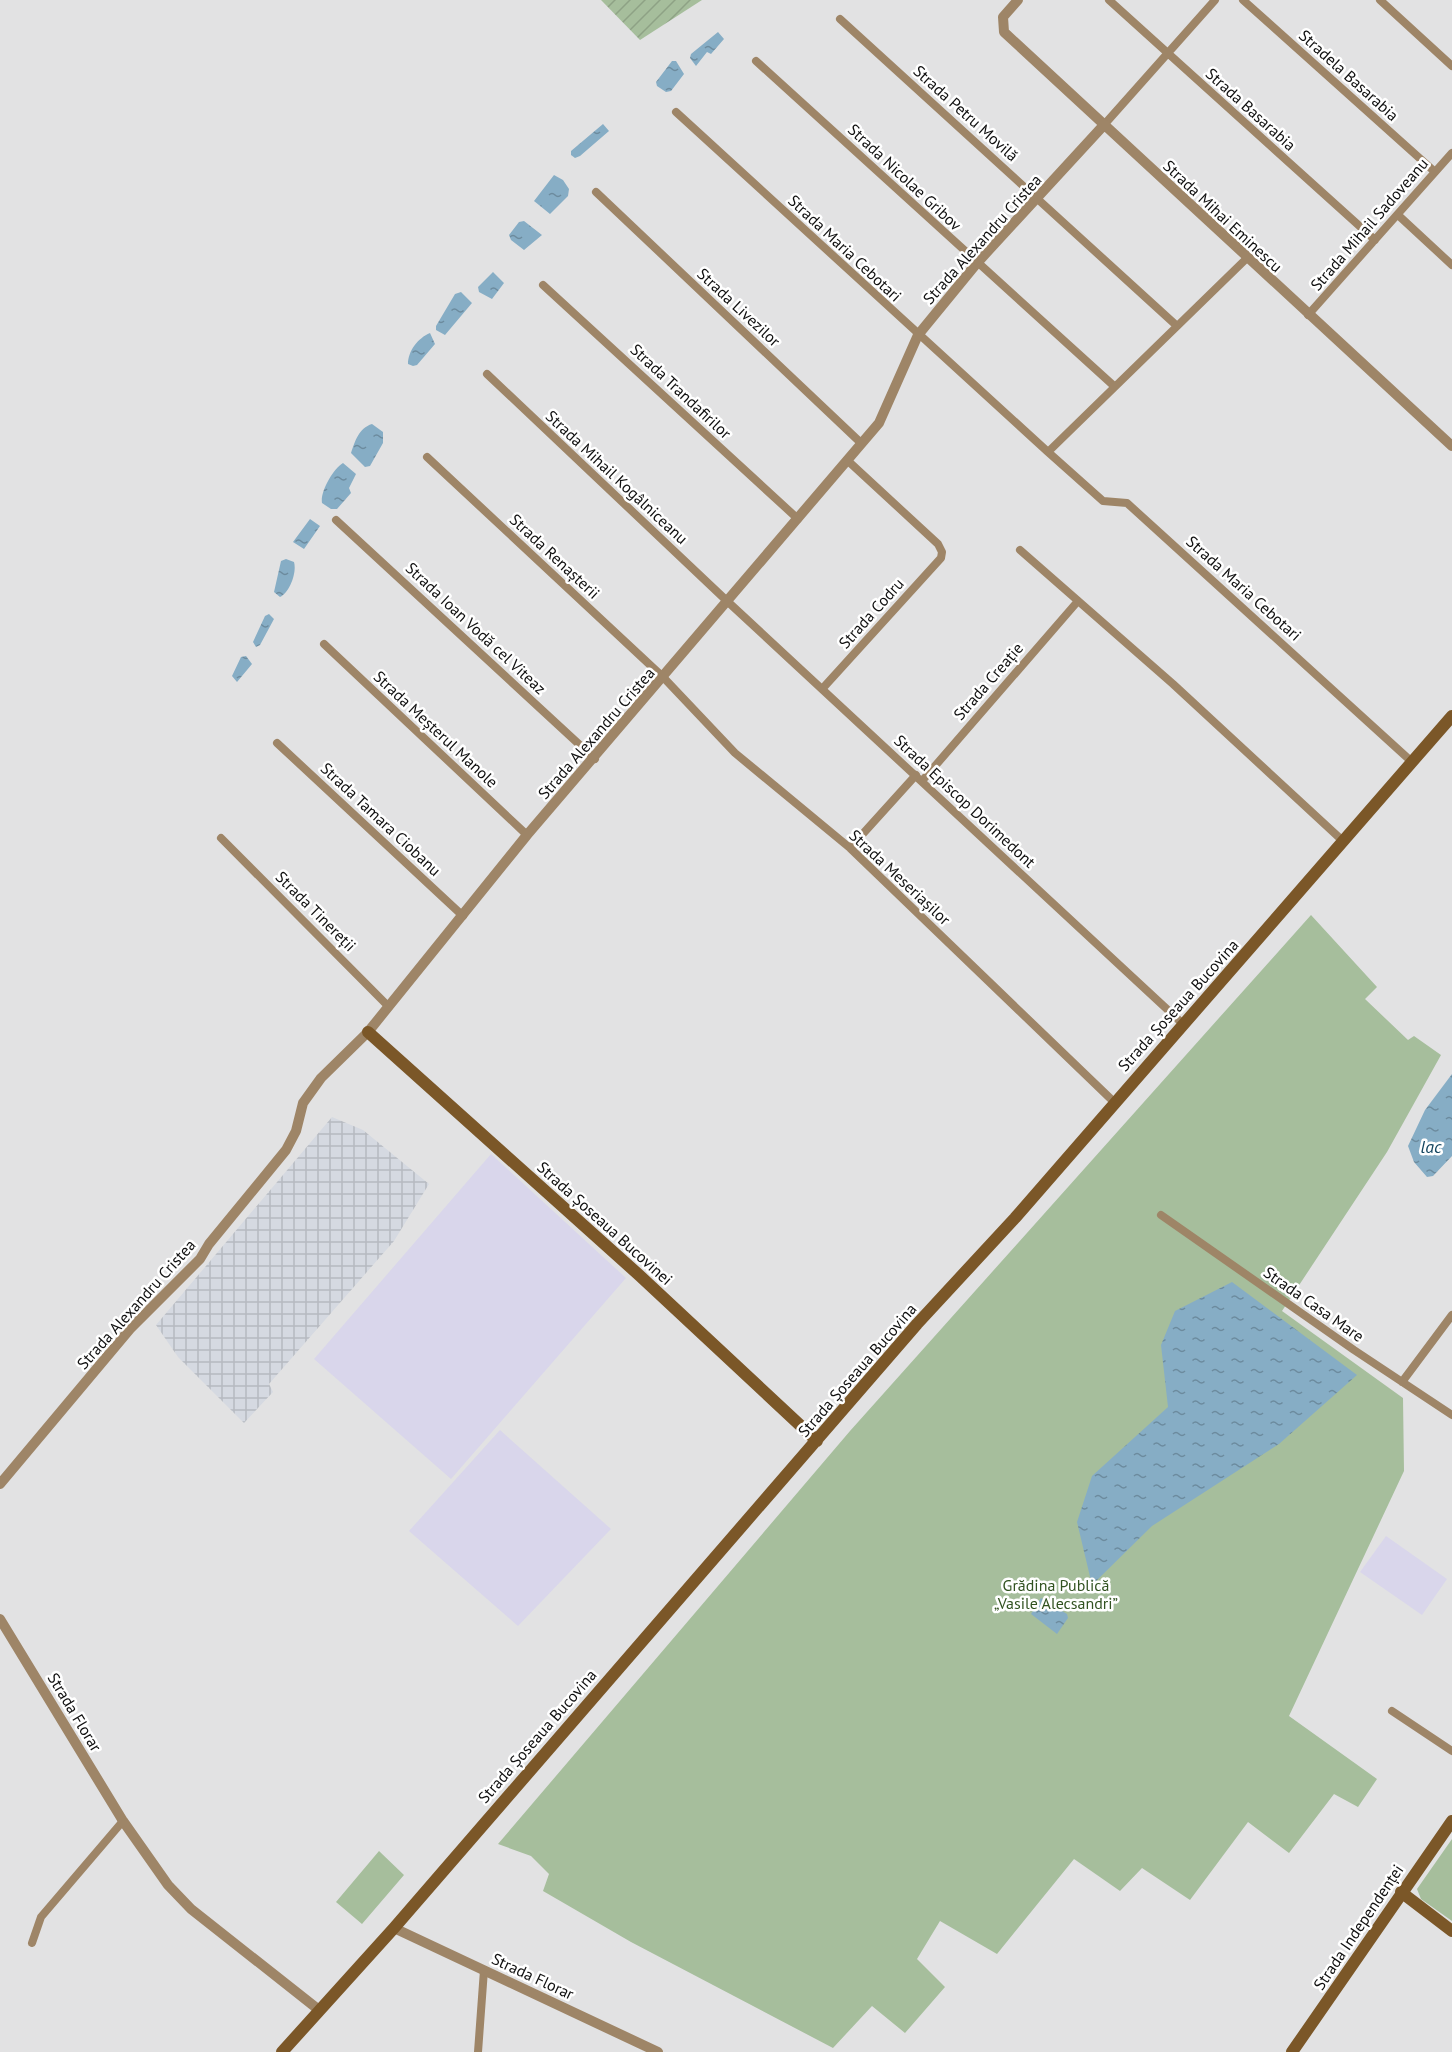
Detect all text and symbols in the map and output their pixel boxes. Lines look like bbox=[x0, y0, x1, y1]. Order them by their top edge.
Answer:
street label: Stradela Basarabia bbox=[1295, 25, 1403, 125]
street label: Strada Petru Movilă bbox=[910, 61, 1022, 165]
street label: Strada Basarabia bbox=[1202, 63, 1300, 155]
street label: Strada Nicolae Gribov bbox=[844, 119, 966, 235]
street label: Strada Mihail Sadoveanu bbox=[1306, 154, 1432, 294]
street label: Strada Mihai Eminescu bbox=[1159, 156, 1287, 276]
street label: Strada Alexandru Cristea bbox=[918, 170, 1046, 308]
street label: Strada Maria Cebotari bbox=[784, 190, 906, 306]
street label: Strada Livezilor bbox=[693, 263, 785, 351]
street label: Strada Trandafirilor bbox=[626, 339, 736, 443]
street label: Strada Mihail Kogâlniceanu bbox=[542, 406, 692, 548]
street label: Strada Renașterii bbox=[506, 509, 604, 603]
street label: Strada Maria Cebotari bbox=[1182, 531, 1306, 645]
street label: Strada Ioan Vodă cel Viteaz bbox=[402, 558, 550, 698]
street label: Strada Codru bbox=[834, 574, 908, 652]
street label: Strada Creație bbox=[949, 638, 1027, 724]
street label: Strada Alexandru Cristea bbox=[533, 663, 659, 803]
street label: Strada Meșterul Manole bbox=[370, 666, 502, 792]
street label: Strada Episcop Dorimedont bbox=[890, 730, 1040, 872]
street label: Strada Tamara Ciobanu bbox=[317, 758, 445, 880]
street label: Strada Meseriașilor bbox=[845, 825, 955, 929]
street label: Strada Tinereții bbox=[272, 867, 360, 955]
street label: Strada Șoseaua Bucovina bbox=[1113, 935, 1243, 1075]
water label: lac bbox=[1420, 1135, 1442, 1158]
street label: Strada Șoseaua Bucovinei bbox=[533, 1157, 677, 1289]
street label: Strada Alexandru Cristea bbox=[72, 1235, 200, 1373]
street label: Strada Casa Mare bbox=[1260, 1262, 1368, 1346]
street label: Strada Șoseaua Bucovina bbox=[793, 1299, 921, 1441]
park label: Grădina Publică „Vasile Alecsandri” bbox=[994, 1575, 1118, 1613]
street label: Strada Șoseaua Bucovina bbox=[473, 1665, 601, 1807]
street label: Strada Florar bbox=[44, 1669, 107, 1756]
street label: Strada Independenței bbox=[1309, 1860, 1407, 1994]
street label: Strada Florar bbox=[489, 1948, 578, 2004]

